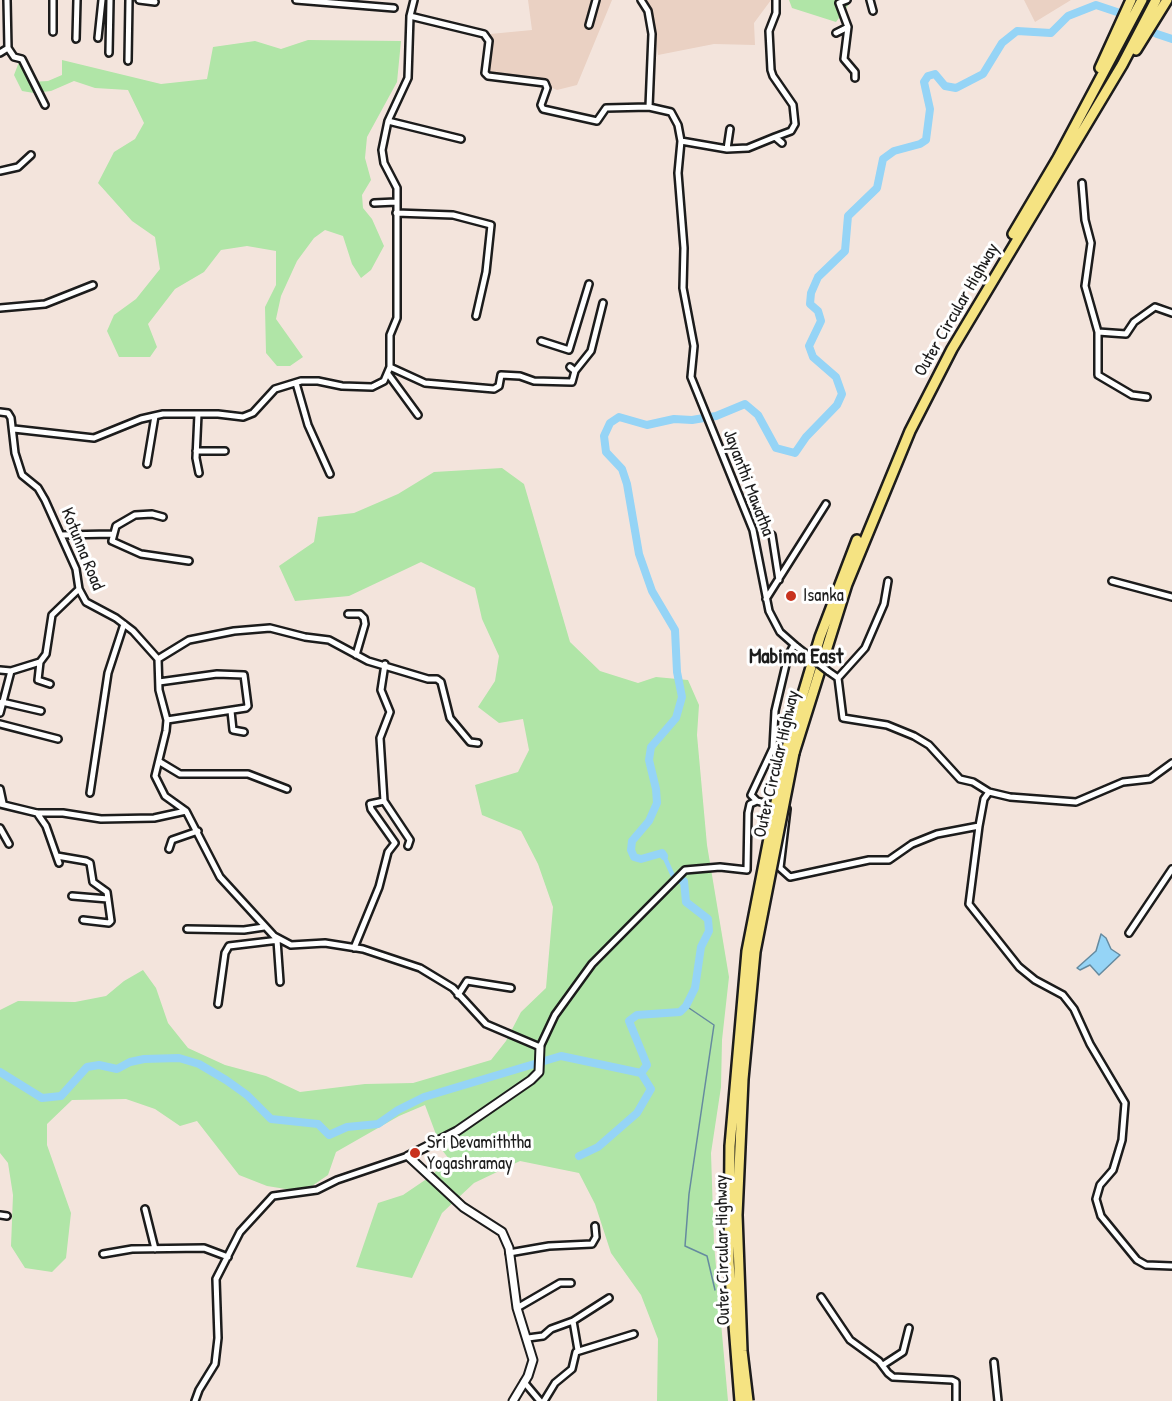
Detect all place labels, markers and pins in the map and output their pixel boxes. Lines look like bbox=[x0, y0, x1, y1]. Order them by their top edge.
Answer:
place label: Isanka bbox=[803, 585, 844, 607]
marker: Isanka bbox=[784, 589, 798, 603]
place label: Sri Devamiththa Yogashramay bbox=[427, 1132, 531, 1174]
marker: Sri Devamiththa Yogashramay bbox=[408, 1146, 422, 1160]

